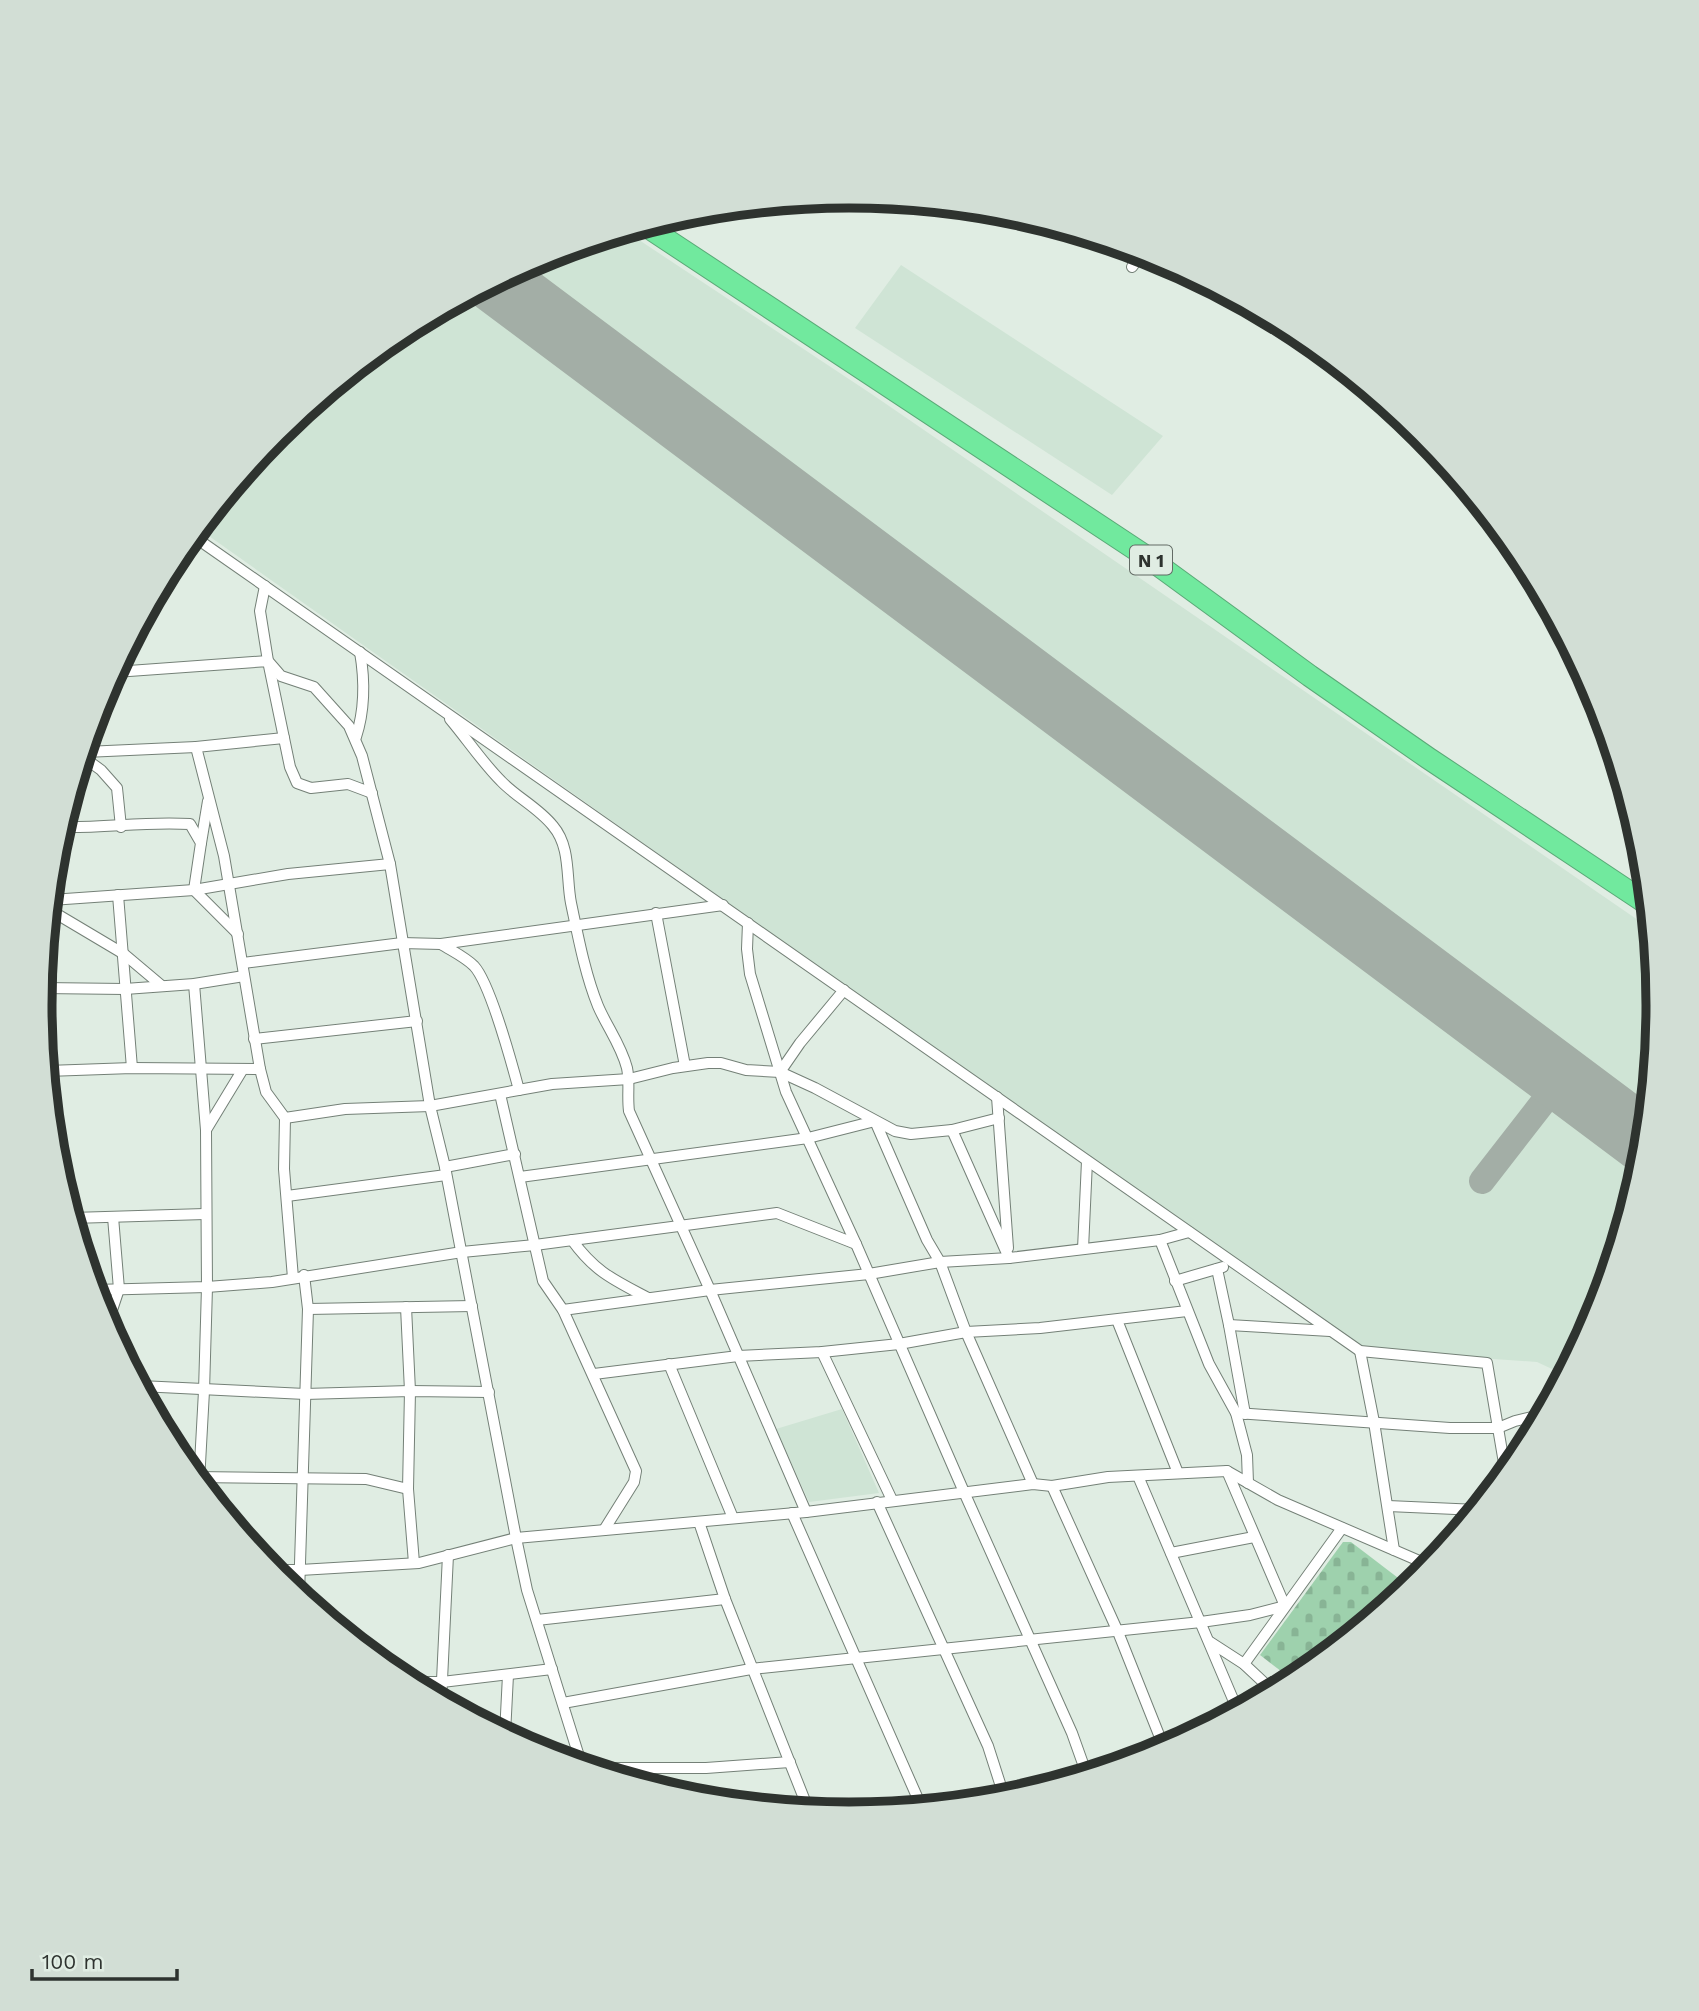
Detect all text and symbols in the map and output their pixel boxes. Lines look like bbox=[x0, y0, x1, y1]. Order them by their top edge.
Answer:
road number: N 1 bbox=[1130, 546, 1172, 574]
scale bar bbox=[32, 1938, 177, 1982]
text: 100 m bbox=[42, 1949, 104, 1974]

